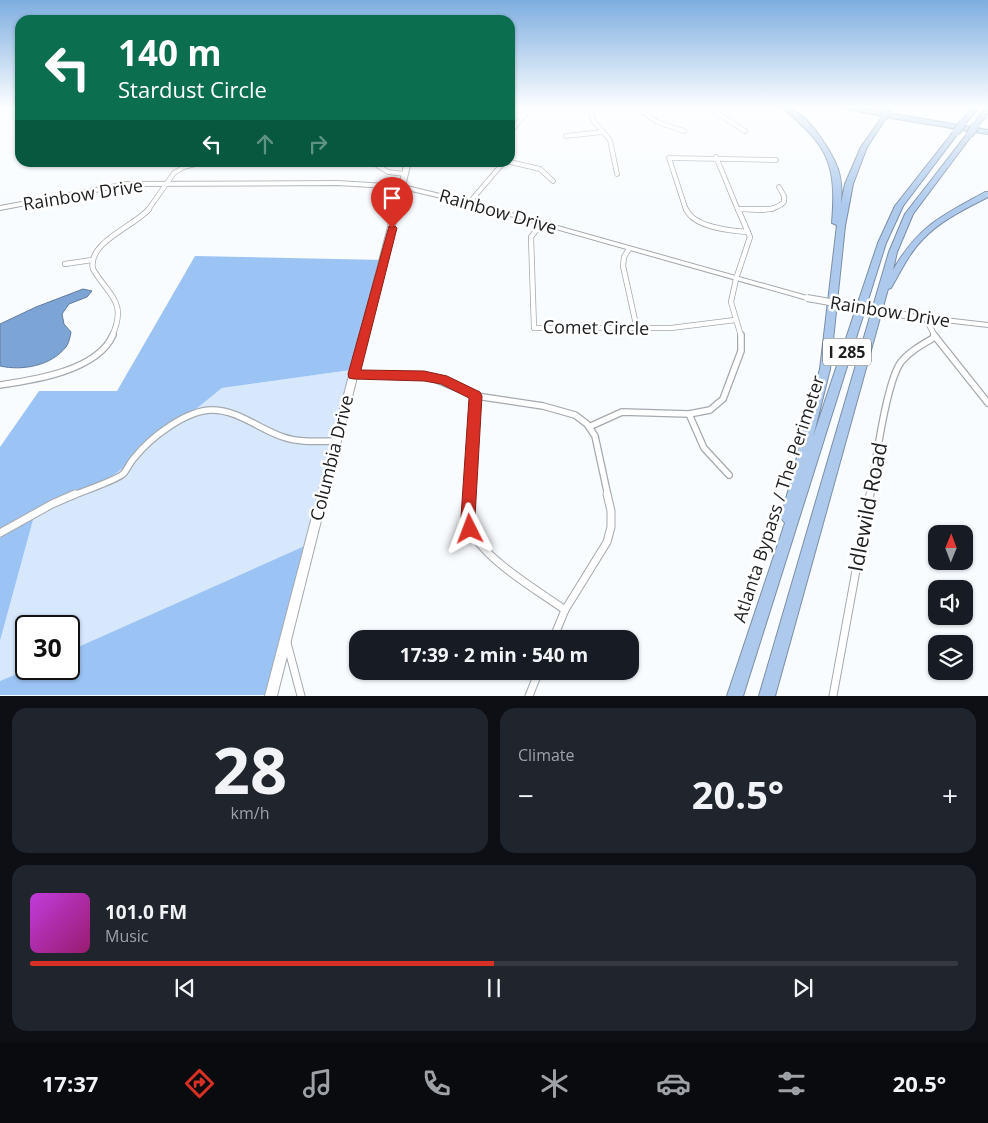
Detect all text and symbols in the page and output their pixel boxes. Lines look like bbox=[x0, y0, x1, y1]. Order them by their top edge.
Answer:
text: 140 m bbox=[118, 29, 222, 76]
icon: left bbox=[35, 35, 100, 100]
text: Stardust Circle bbox=[118, 74, 267, 104]
icon: left bbox=[198, 130, 226, 158]
icon: ahead bbox=[251, 130, 279, 158]
icon: right bbox=[304, 130, 332, 158]
street label: Rainbow Drive bbox=[21, 173, 145, 215]
pin bbox=[371, 177, 413, 228]
street label: Rainbow Drive bbox=[437, 183, 560, 239]
icon: arrive bbox=[378, 184, 406, 212]
street label: Rainbow Drive bbox=[828, 290, 952, 332]
street label: Comet Circle bbox=[543, 314, 649, 340]
road number: I 285 bbox=[823, 338, 871, 366]
street label: Atlanta Bypass / The Perimeter bbox=[727, 371, 830, 625]
street label: Columbia Drive bbox=[304, 392, 358, 523]
street label: Idlewild Road bbox=[841, 440, 893, 574]
position arrow bbox=[443, 502, 495, 554]
north arrow bbox=[928, 525, 972, 570]
map controls bbox=[928, 525, 973, 680]
button: sound bbox=[928, 580, 973, 625]
speed limit sign: 30 bbox=[15, 615, 80, 680]
button: layers bbox=[928, 635, 973, 680]
text: 17:39 · 2 min · 540 m bbox=[400, 642, 588, 668]
text: 28 bbox=[213, 725, 287, 813]
text: Climate bbox=[518, 744, 575, 766]
text: 20.5° bbox=[692, 768, 784, 820]
text: − bbox=[518, 776, 534, 814]
text: + bbox=[942, 776, 958, 814]
text: km/h bbox=[231, 802, 269, 824]
text: 101.0 FM bbox=[105, 899, 187, 925]
text: Music bbox=[105, 925, 149, 947]
icon: previous bbox=[171, 974, 199, 1002]
icon: pause bbox=[480, 974, 508, 1002]
icon: next bbox=[789, 974, 817, 1002]
icon: directions bbox=[182, 1066, 217, 1101]
icon: music bbox=[300, 1066, 335, 1101]
icon: phone bbox=[419, 1066, 454, 1101]
icon: climate bbox=[537, 1066, 572, 1101]
icon: car bbox=[656, 1066, 691, 1101]
icon: filters bbox=[774, 1066, 809, 1101]
text: 17:37 bbox=[42, 1068, 98, 1098]
text: 20.5° bbox=[893, 1068, 946, 1098]

